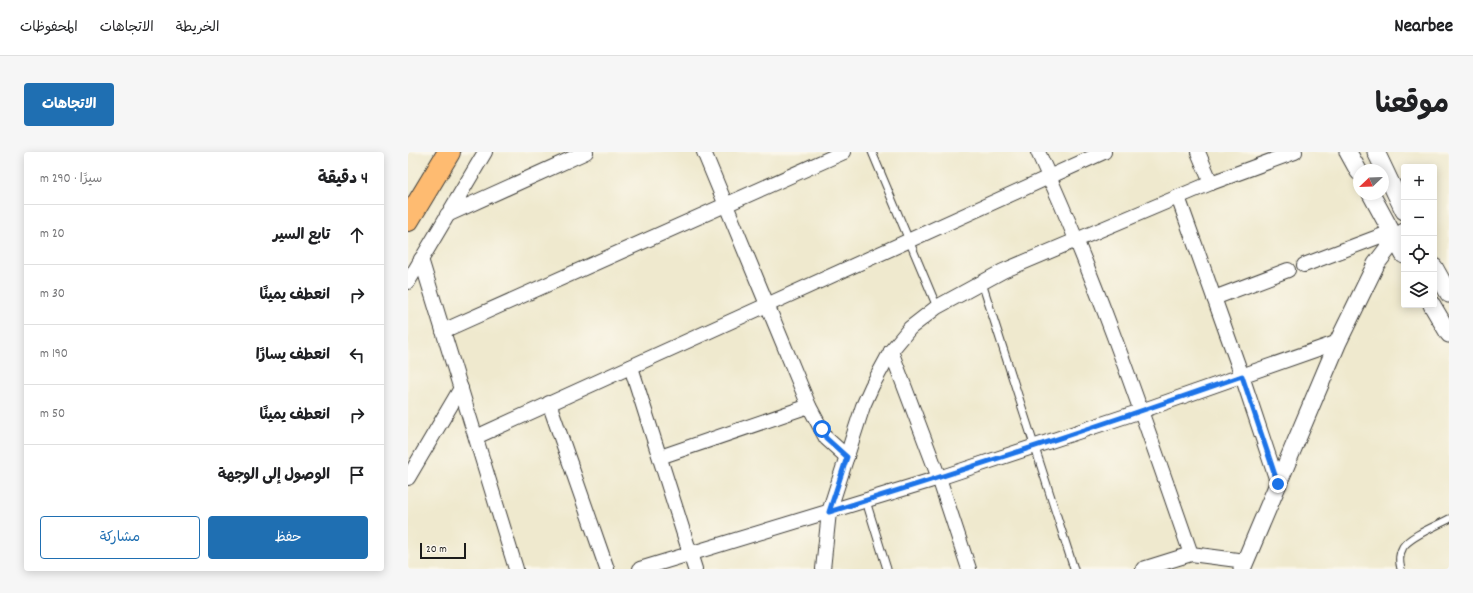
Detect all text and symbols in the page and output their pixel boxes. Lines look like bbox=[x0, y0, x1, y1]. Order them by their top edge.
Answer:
text: Nearbee bbox=[1394, 14, 1453, 41]
text: المحفوظات bbox=[20, 18, 78, 38]
text: الاتجاهات bbox=[100, 18, 154, 38]
text: الخريطة bbox=[176, 18, 219, 38]
button: الاتجاهات bbox=[24, 83, 114, 126]
text: موقعنا bbox=[1375, 87, 1449, 127]
north arrow bbox=[1353, 164, 1389, 200]
map controls bbox=[1401, 164, 1437, 308]
button: + bbox=[1401, 164, 1437, 200]
text: 4 دقيقة bbox=[318, 168, 368, 192]
text: سيرًا · 290 m bbox=[40, 170, 102, 189]
button: − bbox=[1401, 200, 1437, 236]
icon: ahead bbox=[346, 224, 368, 246]
text: 20 m bbox=[40, 225, 65, 244]
text: تابع السير bbox=[273, 225, 330, 247]
button: locate bbox=[1401, 236, 1437, 272]
button: layers bbox=[1401, 272, 1437, 308]
icon: right bbox=[346, 284, 368, 306]
text: 30 m bbox=[40, 285, 65, 304]
text: انعطف يمينًا bbox=[260, 285, 330, 307]
icon: left bbox=[346, 344, 368, 366]
text: 190 m bbox=[40, 345, 68, 364]
text: انعطف يسارًا bbox=[256, 345, 330, 367]
icon: right bbox=[346, 404, 368, 426]
text: 50 m bbox=[40, 405, 65, 424]
text: انعطف يمينًا bbox=[260, 405, 330, 427]
route start bbox=[813, 420, 831, 438]
icon: arrive bbox=[346, 464, 368, 486]
text: الوصول إلى الوجهة bbox=[218, 465, 330, 487]
route end bbox=[1269, 475, 1287, 493]
button: مشاركة bbox=[40, 516, 200, 559]
button: حفظ bbox=[208, 516, 368, 559]
scale bar bbox=[420, 541, 466, 560]
text: 20 m bbox=[426, 542, 447, 558]

